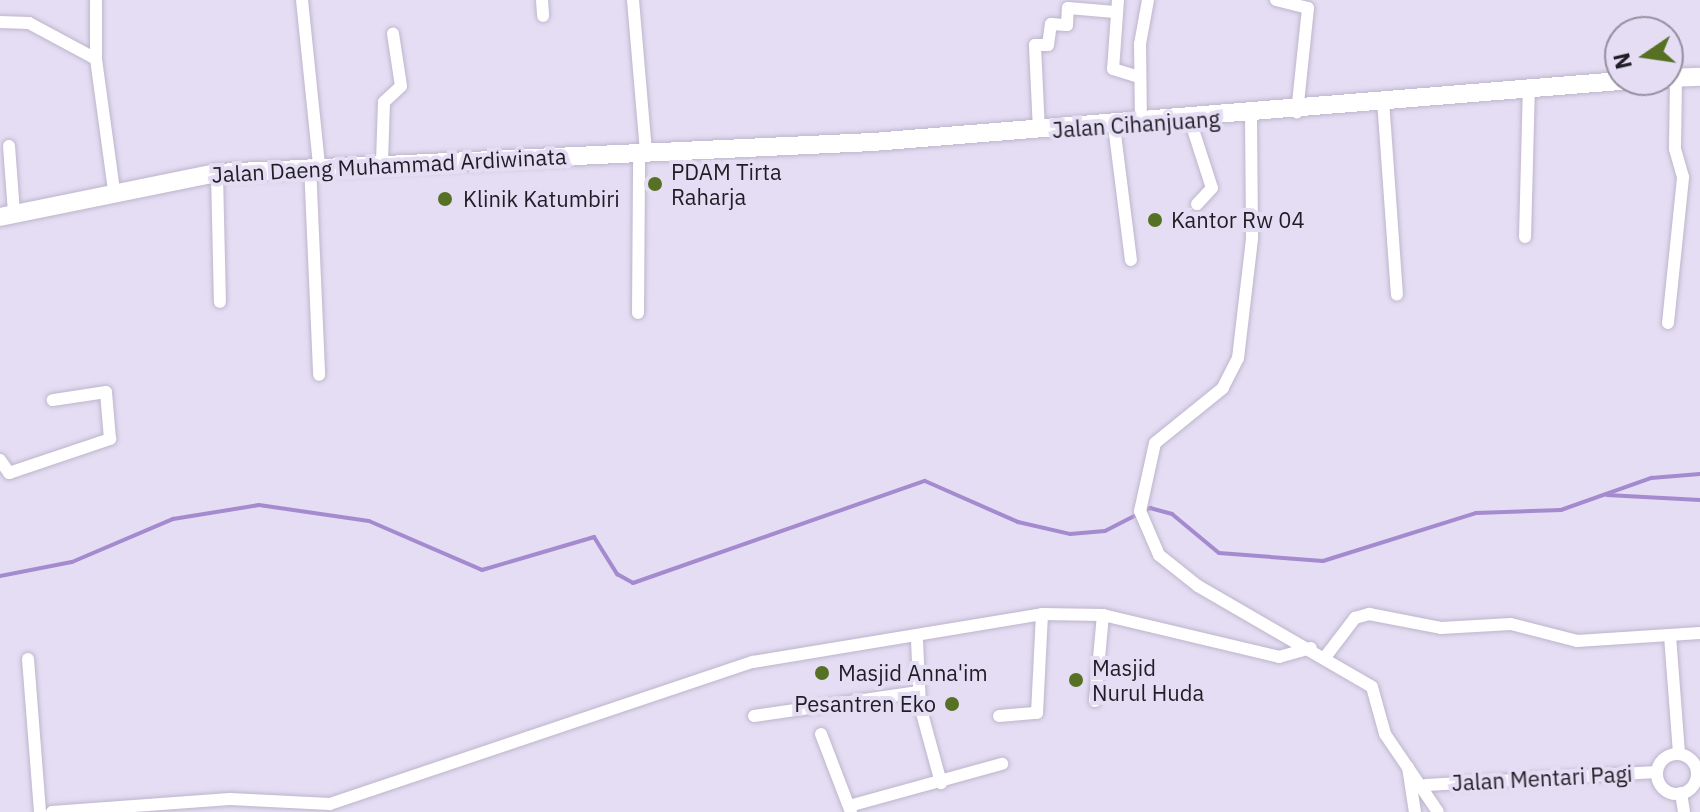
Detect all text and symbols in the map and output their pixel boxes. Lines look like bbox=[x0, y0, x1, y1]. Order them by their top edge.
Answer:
north arrow bbox=[1604, 16, 1684, 96]
text: N bbox=[1606, 50, 1638, 72]
street label: Jalan Cihanjuang bbox=[1051, 105, 1221, 143]
street label: Jalan Daeng Muhammad Ardiwinata bbox=[211, 143, 567, 187]
place label: PDAM Tirta Raharja bbox=[671, 158, 782, 210]
marker: PDAM Tirta Raharja bbox=[646, 175, 664, 193]
place label: Klinik Katumbiri bbox=[463, 186, 620, 212]
marker: Klinik Katumbiri bbox=[434, 188, 456, 210]
place label: Kantor Rw 04 bbox=[1171, 207, 1305, 233]
marker: Kantor Rw 04 bbox=[1146, 211, 1164, 229]
place label: Masjid Nurul Huda bbox=[1092, 654, 1204, 706]
place label: Masjid Anna'im bbox=[838, 660, 988, 686]
marker: Masjid Anna'im bbox=[813, 664, 831, 682]
marker: Masjid Nurul Huda bbox=[1067, 671, 1085, 689]
place label: Pesantren Eko bbox=[794, 691, 936, 717]
marker: Pesantren Eko bbox=[943, 695, 961, 713]
street label: Jalan Mentari Pagi bbox=[1451, 760, 1633, 796]

